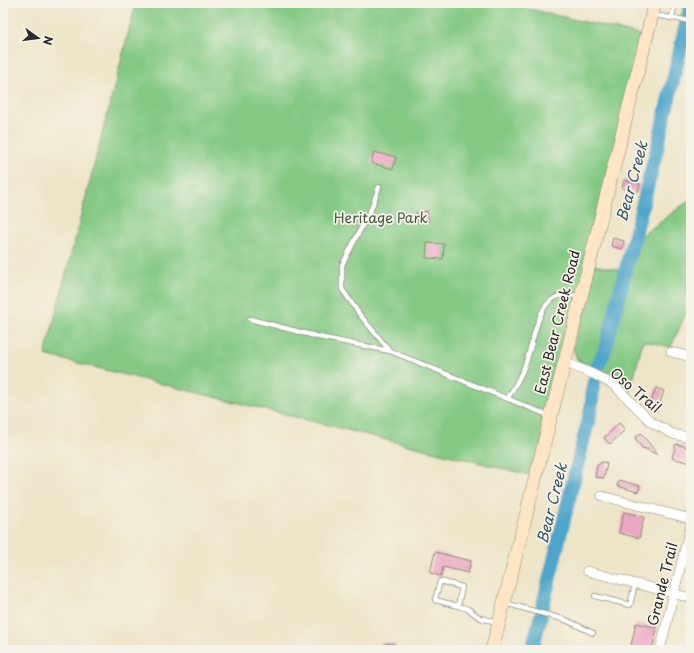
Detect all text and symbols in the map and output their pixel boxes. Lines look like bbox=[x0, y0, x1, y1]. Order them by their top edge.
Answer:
north arrow bbox=[18, 18, 58, 58]
text: N bbox=[39, 34, 57, 47]
water label: Bear Creek bbox=[609, 137, 653, 224]
park label: Heritage Park bbox=[334, 207, 429, 228]
street label: East Bear Creek Road bbox=[529, 248, 585, 396]
street label: Oso Trail bbox=[606, 362, 666, 418]
water label: Bear Creek bbox=[530, 459, 572, 546]
street label: Grande Trail bbox=[641, 540, 683, 628]

